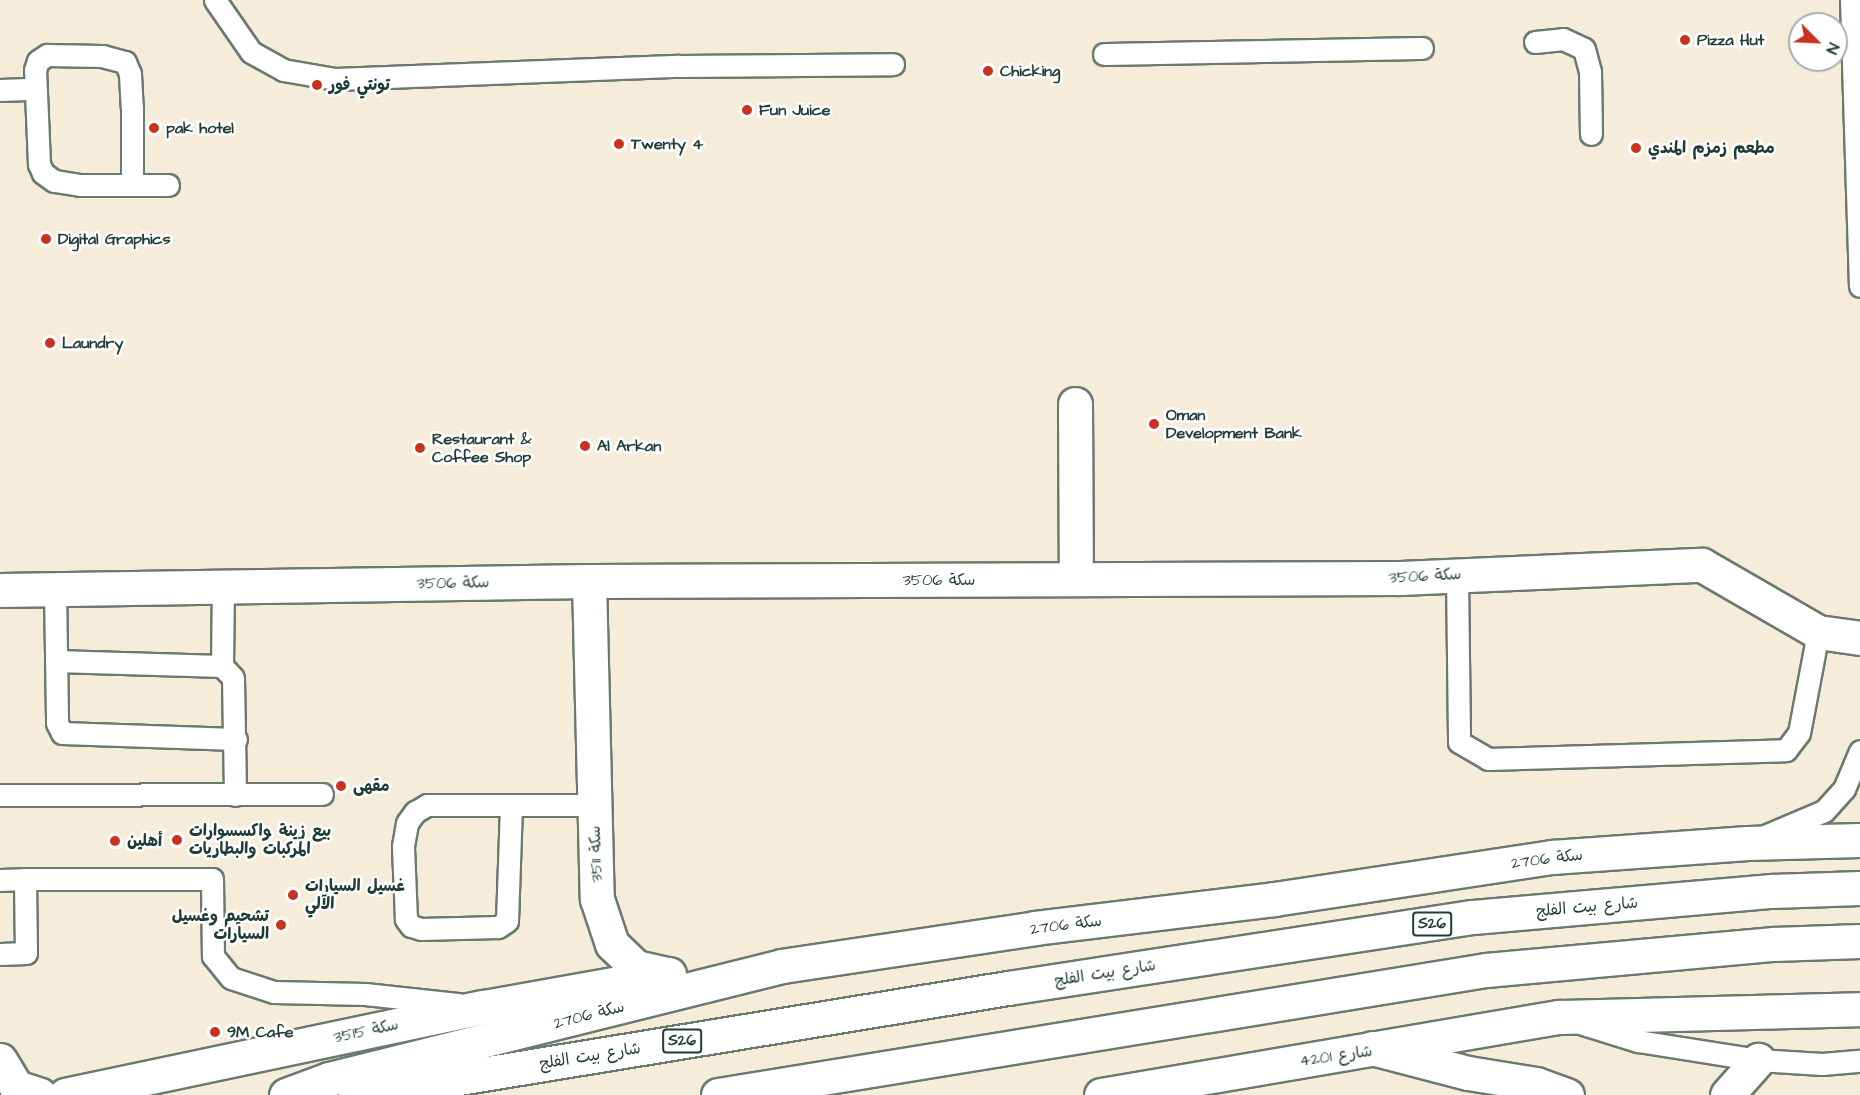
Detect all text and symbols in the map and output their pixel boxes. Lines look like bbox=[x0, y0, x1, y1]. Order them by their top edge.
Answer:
north arrow bbox=[1788, 12, 1848, 72]
place label: Pizza Hut bbox=[1697, 30, 1764, 50]
marker: Pizza Hut bbox=[1678, 33, 1692, 47]
text: N bbox=[1821, 39, 1845, 58]
place label: Chicking bbox=[1000, 61, 1060, 81]
marker: Chicking bbox=[981, 64, 995, 78]
place label: تونتي فور bbox=[329, 75, 390, 95]
marker: تونتي فور bbox=[310, 78, 324, 92]
place label: Fun Juice bbox=[759, 100, 830, 120]
marker: Fun Juice bbox=[740, 103, 754, 117]
place label: pak hotel bbox=[166, 118, 234, 138]
marker: pak hotel bbox=[147, 121, 161, 135]
place label: Twenty 4 bbox=[631, 134, 703, 154]
marker: Twenty 4 bbox=[612, 137, 626, 151]
place label: مطعم زمزم المندي bbox=[1648, 138, 1775, 158]
marker: مطعم زمزم المندي bbox=[1629, 141, 1643, 155]
place label: Digital Graphics bbox=[58, 229, 170, 249]
marker: Digital Graphics bbox=[39, 232, 53, 246]
place label: Laundry bbox=[62, 333, 123, 353]
marker: Laundry bbox=[43, 336, 57, 350]
place label: Oman Development Bank bbox=[1166, 405, 1302, 443]
marker: Oman Development Bank bbox=[1147, 417, 1161, 431]
place label: Restaurant & Coffee Shop bbox=[432, 429, 531, 467]
place label: Al Arkan bbox=[597, 436, 661, 456]
marker: Al Arkan bbox=[578, 439, 592, 453]
marker: Restaurant & Coffee Shop bbox=[413, 441, 427, 455]
street label: سكة 3506 bbox=[1388, 565, 1462, 587]
street label: سكة 3506 bbox=[903, 570, 975, 590]
street label: سكة 3506 bbox=[417, 573, 489, 593]
place label: مقهى bbox=[353, 776, 390, 796]
marker: مقهى bbox=[334, 779, 348, 793]
place label: بيع زينة واكسسوارات المركبات والبطاريات bbox=[189, 821, 331, 859]
street label: سكة 3511 bbox=[585, 825, 607, 883]
place label: أهلين bbox=[127, 831, 162, 851]
marker: بيع زينة واكسسوارات المركبات والبطاريات bbox=[170, 833, 184, 847]
marker: أهلين bbox=[108, 834, 122, 848]
street label: سكة 2706 bbox=[1510, 845, 1584, 873]
place label: غسيل السيارات الآلي bbox=[305, 876, 405, 914]
marker: غسيل السيارات الآلي bbox=[286, 888, 300, 902]
street label: شارع بيت الفلج bbox=[1535, 893, 1639, 921]
place label: تشحيم وغسيل السيارات bbox=[172, 906, 269, 944]
street label: سكة 2706 bbox=[1029, 911, 1103, 939]
road number: S26 bbox=[1411, 912, 1453, 936]
marker: تشحيم وغسيل السيارات bbox=[274, 918, 288, 932]
street label: شارع بيت الفلج bbox=[1053, 956, 1157, 990]
street label: سكة 2706 bbox=[552, 997, 626, 1033]
street label: سكة 3515 bbox=[332, 1015, 400, 1047]
place label: 9M Cafe bbox=[227, 1022, 293, 1042]
marker: 9M Cafe bbox=[208, 1025, 222, 1039]
road number: S26 bbox=[661, 1029, 703, 1053]
street label: شارع بيت الفلج bbox=[538, 1039, 642, 1073]
street label: شارع 4201 bbox=[1298, 1041, 1374, 1071]

